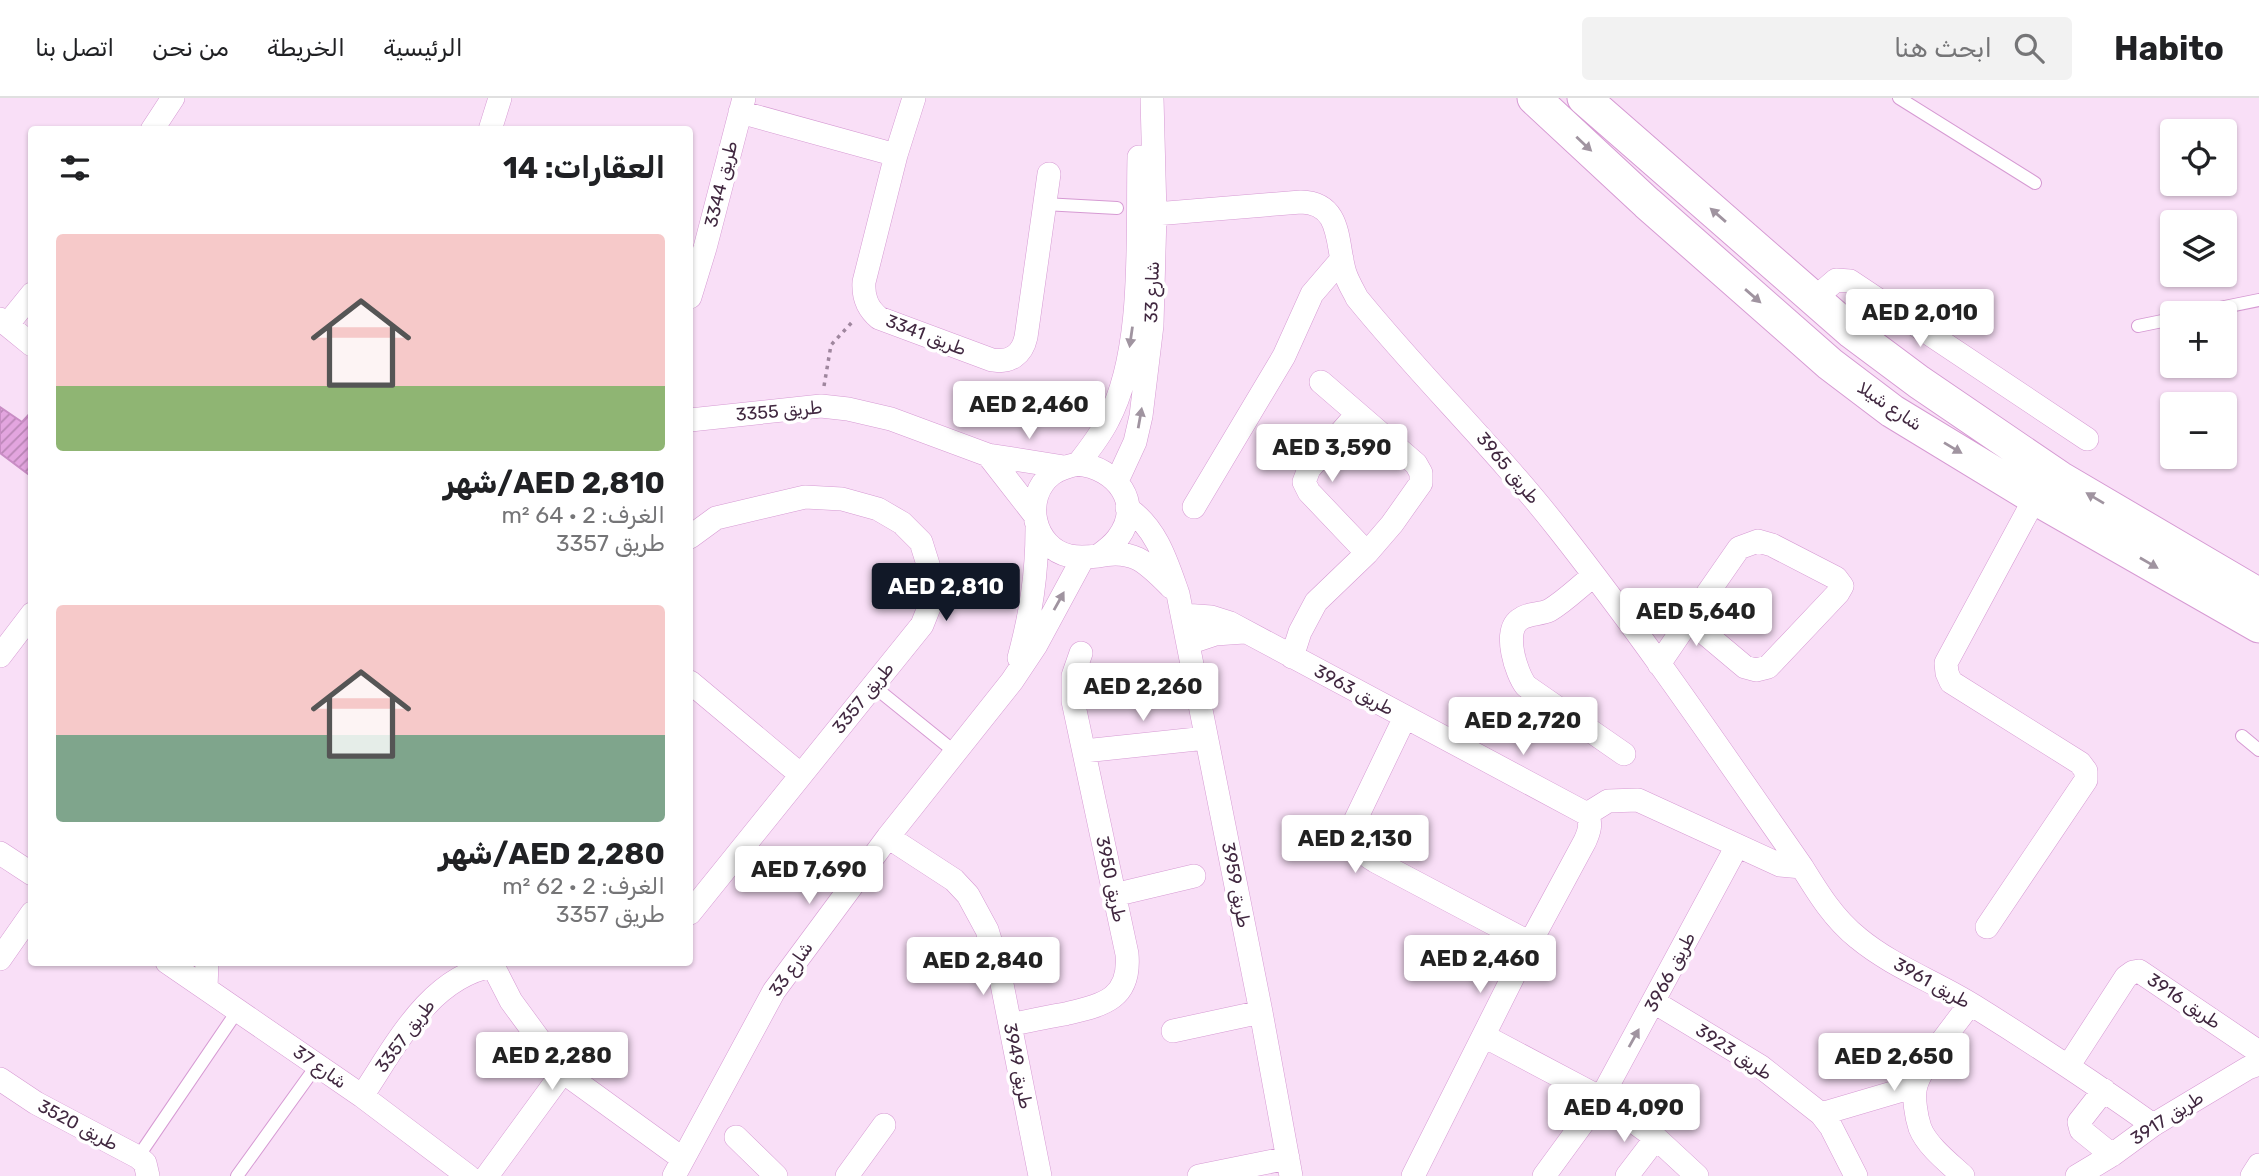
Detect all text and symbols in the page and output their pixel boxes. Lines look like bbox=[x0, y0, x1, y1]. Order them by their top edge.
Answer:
search box bbox=[1582, 17, 2072, 80]
icon: search bbox=[2010, 29, 2048, 67]
text: Habito bbox=[2114, 29, 2224, 68]
text: ابحث هنا bbox=[1894, 33, 1992, 64]
text: اتصل بنا bbox=[35, 34, 114, 62]
text: من نحن bbox=[152, 34, 229, 62]
text: الخريطة bbox=[267, 34, 345, 62]
text: الرئيسية bbox=[383, 34, 463, 62]
map controls bbox=[2160, 119, 2237, 469]
button: locate bbox=[2160, 119, 2237, 196]
one-way arrow bbox=[1575, 136, 1592, 152]
street label: طريق 3344 bbox=[700, 139, 742, 229]
icon: filters bbox=[56, 149, 94, 187]
text: العقارات: 14 bbox=[503, 150, 665, 186]
one-way arrow bbox=[1709, 208, 1726, 223]
button: layers bbox=[2160, 210, 2237, 287]
street label: شارع 33 bbox=[1140, 261, 1165, 323]
icon: home bbox=[298, 280, 424, 406]
one-way arrow bbox=[1744, 288, 1762, 304]
pin: AED 2,010 bbox=[1840, 289, 2000, 349]
text: AED 2,010 bbox=[1862, 298, 1978, 326]
button: + bbox=[2160, 301, 2237, 378]
street label: طريق 3341 bbox=[883, 310, 969, 360]
one-way arrow bbox=[1126, 327, 1137, 349]
street label: شارع شيلا bbox=[1853, 377, 1926, 436]
pin: AED 2,460 bbox=[949, 382, 1109, 441]
text: AED 2,460 bbox=[969, 390, 1089, 418]
button: − bbox=[2160, 392, 2237, 469]
street label: طريق 3355 bbox=[735, 396, 823, 426]
one-way arrow bbox=[1135, 407, 1146, 429]
pin: AED 3,590 bbox=[1252, 424, 1412, 484]
street label: طريق 3965 bbox=[1472, 428, 1544, 508]
text: AED 3,590 bbox=[1272, 433, 1392, 461]
one-way arrow bbox=[1944, 442, 1963, 454]
text: AED 2,810/شهر bbox=[443, 465, 665, 501]
one-way arrow bbox=[2085, 492, 2104, 504]
text: الغرف: 2 · 64 m² bbox=[501, 501, 665, 529]
text: طريق 3357 bbox=[556, 529, 665, 557]
one-way arrow bbox=[2140, 557, 2159, 570]
pin: AED 2,810 bbox=[866, 564, 1026, 623]
text: AED 2,810 bbox=[888, 572, 1004, 600]
pin: AED 5,640 bbox=[1616, 588, 1776, 648]
one-way arrow bbox=[1054, 591, 1065, 611]
text: AED 5,640 bbox=[1636, 597, 1756, 625]
icon: home bbox=[298, 651, 424, 777]
street label: طريق 3357 bbox=[828, 658, 898, 738]
street label: طريق 3963 bbox=[1310, 660, 1398, 720]
pin: AED 2,260 bbox=[1063, 664, 1223, 723]
text: AED 2,260 bbox=[1083, 672, 1203, 700]
pin: AED 2,720 bbox=[1443, 698, 1603, 757]
text: AED 2,720 bbox=[1465, 706, 1581, 734]
pin: AED 2,130 bbox=[1275, 816, 1435, 875]
text: AED 2,130 bbox=[1298, 824, 1412, 852]
street label: طريق 3950 bbox=[1091, 834, 1131, 924]
text: AED 2,280/شهر bbox=[439, 836, 665, 872]
street label: طريق 3959 bbox=[1217, 840, 1255, 930]
pin: AED 7,690 bbox=[729, 846, 889, 906]
text: AED 7,690 bbox=[751, 855, 867, 883]
text: الغرف: 2 · 62 m² bbox=[502, 872, 665, 900]
text: طريق 3357 bbox=[556, 900, 665, 928]
street label: طريق 3966 bbox=[1640, 928, 1700, 1016]
pin: AED 2,460 bbox=[1400, 936, 1560, 995]
street label: شارع 33 bbox=[764, 937, 819, 1001]
pin: AED 2,840 bbox=[903, 937, 1063, 997]
text: AED 2,460 bbox=[1420, 944, 1540, 972]
text: AED 2,840 bbox=[923, 946, 1043, 974]
street label: طريق 3961 bbox=[1890, 953, 1974, 1013]
street label: طريق 3916 bbox=[2143, 968, 2225, 1034]
street label: طريق 3357 bbox=[370, 995, 440, 1077]
street label: طريق 3923 bbox=[1692, 1019, 1776, 1085]
street label: طريق 3949 bbox=[999, 1021, 1037, 1111]
one-way arrow bbox=[1628, 1028, 1640, 1048]
pin: AED 2,280 bbox=[472, 1032, 632, 1092]
pin: AED 2,650 bbox=[1814, 1034, 1974, 1093]
street label: شارع 37 bbox=[288, 1041, 351, 1094]
text: AED 2,280 bbox=[492, 1041, 612, 1069]
text: AED 2,650 bbox=[1834, 1042, 1954, 1070]
pin: AED 4,090 bbox=[1544, 1084, 1704, 1144]
street label: طريق 3917 bbox=[2126, 1086, 2208, 1150]
text: AED 4,090 bbox=[1564, 1093, 1684, 1121]
street label: طريق 3520 bbox=[34, 1095, 122, 1155]

